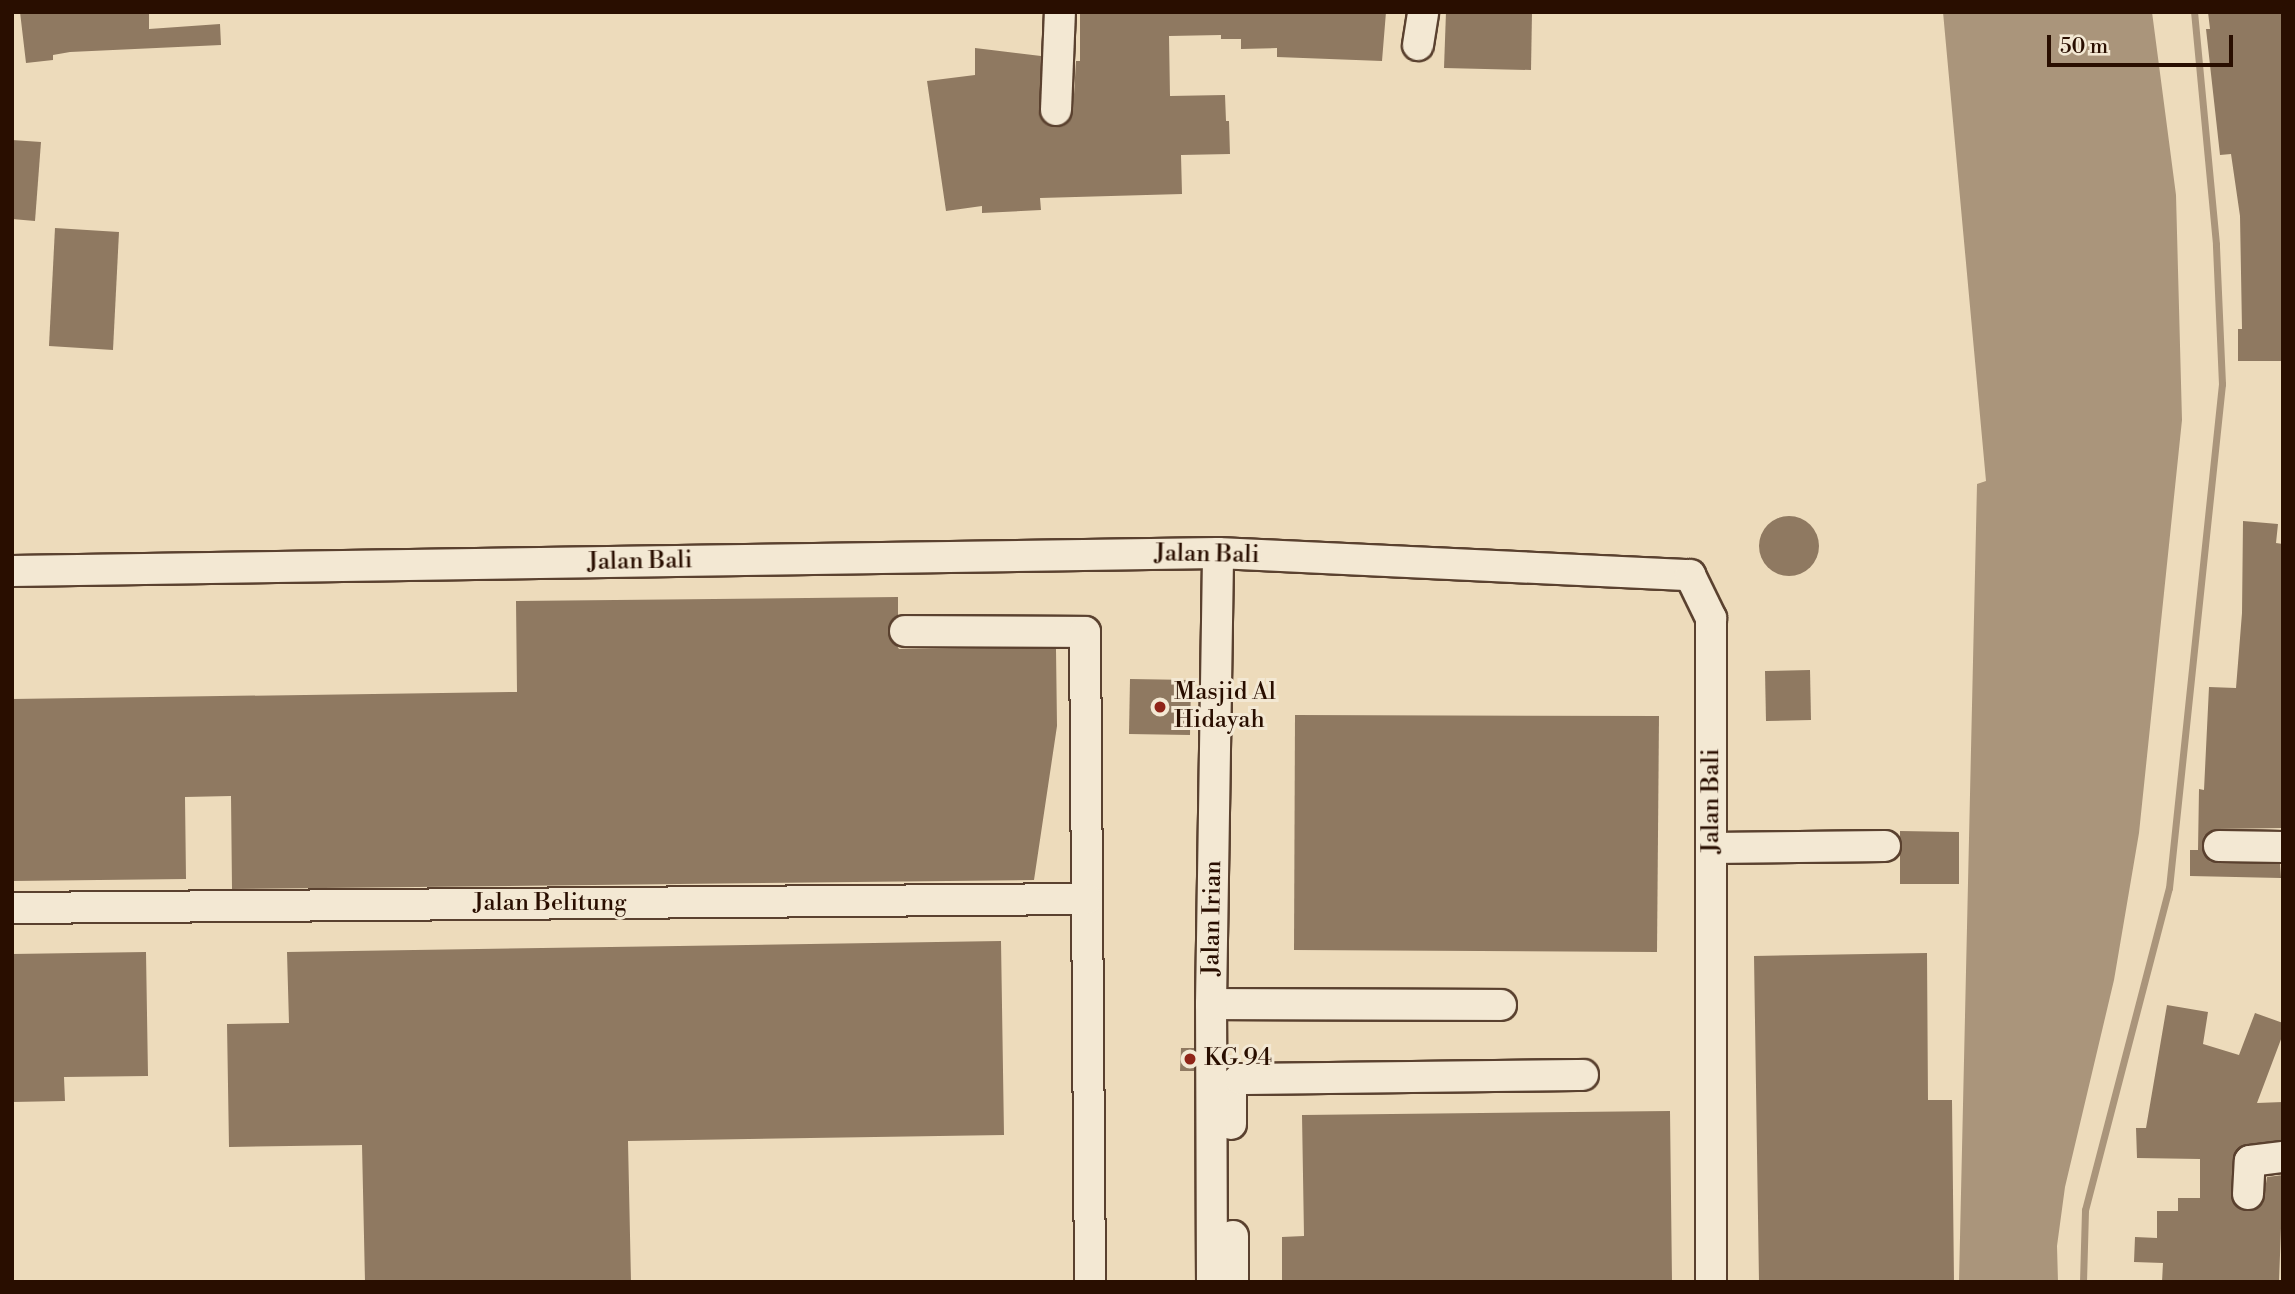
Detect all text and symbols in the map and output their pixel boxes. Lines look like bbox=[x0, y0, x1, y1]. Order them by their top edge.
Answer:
scale bar bbox=[2050, 21, 2236, 65]
text: 50 m bbox=[2060, 34, 2108, 60]
street label: Jalan Bali bbox=[1154, 540, 1260, 570]
street label: Jalan Bali bbox=[587, 547, 693, 577]
place label: Masjid Al Hidayah bbox=[1174, 679, 1276, 735]
marker: Masjid Al Hidayah bbox=[1152, 699, 1168, 715]
street label: Jalan Bali bbox=[1698, 749, 1726, 853]
street label: Jalan Irian bbox=[1198, 860, 1228, 976]
street label: Jalan Belitung bbox=[473, 890, 627, 918]
place label: KG 94 bbox=[1204, 1045, 1272, 1073]
marker: KG 94 bbox=[1182, 1051, 1198, 1067]

